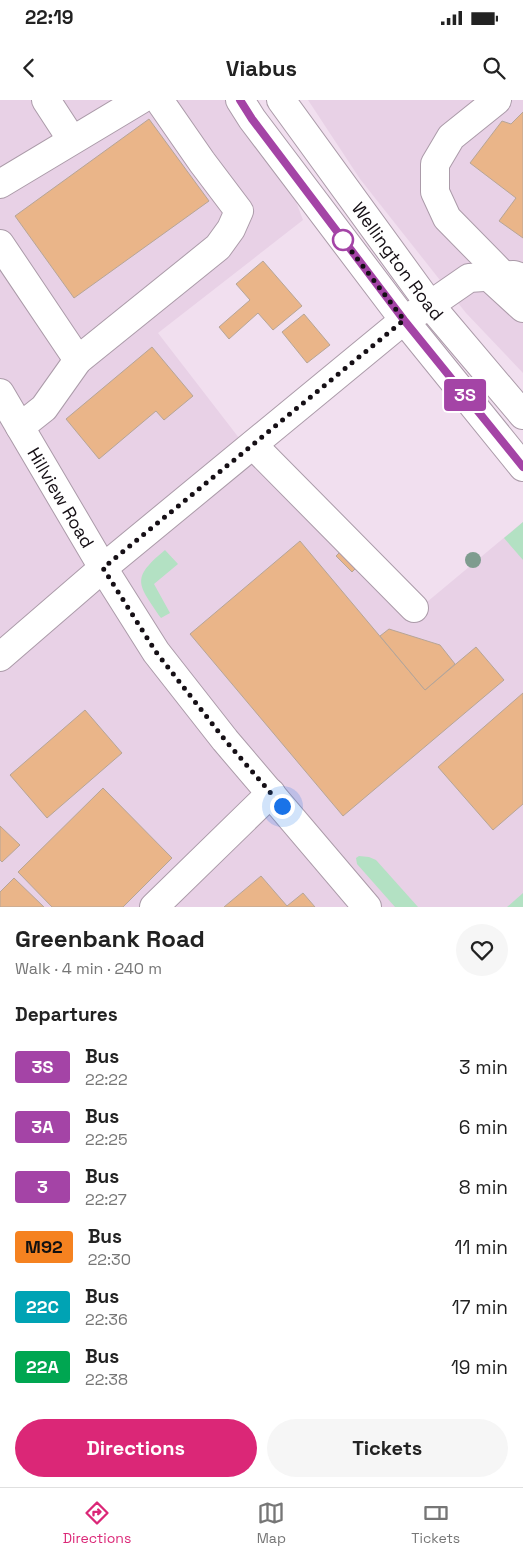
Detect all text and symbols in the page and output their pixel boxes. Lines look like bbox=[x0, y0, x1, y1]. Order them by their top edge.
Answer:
text: 22:19 bbox=[25, 5, 74, 30]
icon: back bbox=[15, 54, 43, 82]
text: Viabus bbox=[226, 54, 297, 82]
icon: search bbox=[480, 54, 508, 82]
street label: Wellington Road bbox=[347, 197, 449, 325]
unlabelled marker bbox=[332, 229, 354, 251]
line badge: 3S bbox=[442, 379, 488, 411]
text: 3S bbox=[454, 383, 476, 406]
street label: Hillview Road bbox=[23, 443, 100, 552]
your location bbox=[270, 794, 295, 819]
text: Greenbank Road bbox=[15, 923, 205, 954]
button: heart bbox=[456, 924, 508, 976]
text: Walk · 4 min · 240 m bbox=[15, 958, 162, 979]
text: Departures bbox=[15, 1002, 118, 1027]
text: Bus bbox=[85, 1044, 119, 1069]
text: 3S bbox=[32, 1055, 53, 1078]
text: 3 min bbox=[459, 1055, 508, 1080]
text: 22:22 bbox=[85, 1069, 128, 1090]
text: Bus bbox=[85, 1104, 119, 1129]
text: 3A bbox=[31, 1115, 54, 1138]
text: 6 min bbox=[459, 1115, 508, 1140]
text: 22:25 bbox=[85, 1129, 128, 1150]
text: Bus bbox=[85, 1164, 119, 1189]
text: 3 bbox=[37, 1175, 48, 1198]
text: 8 min bbox=[459, 1175, 508, 1200]
text: 22:27 bbox=[85, 1189, 127, 1210]
text: Bus bbox=[88, 1224, 122, 1249]
text: M92 bbox=[25, 1235, 63, 1258]
text: 11 min bbox=[455, 1235, 508, 1260]
text: 22:30 bbox=[88, 1249, 131, 1270]
text: Bus bbox=[85, 1284, 119, 1309]
text: 22C bbox=[26, 1295, 59, 1318]
text: 17 min bbox=[452, 1295, 508, 1320]
text: 22:36 bbox=[85, 1309, 128, 1330]
text: Bus bbox=[85, 1344, 119, 1369]
text: 22A bbox=[26, 1355, 59, 1378]
text: 19 min bbox=[451, 1355, 508, 1380]
text: 22:38 bbox=[85, 1369, 128, 1390]
button: Directions bbox=[15, 1419, 257, 1477]
button: Tickets bbox=[267, 1419, 508, 1477]
tab: Directions bbox=[63, 1499, 131, 1547]
tab: Map bbox=[257, 1499, 286, 1547]
tab: Tickets bbox=[411, 1499, 460, 1547]

